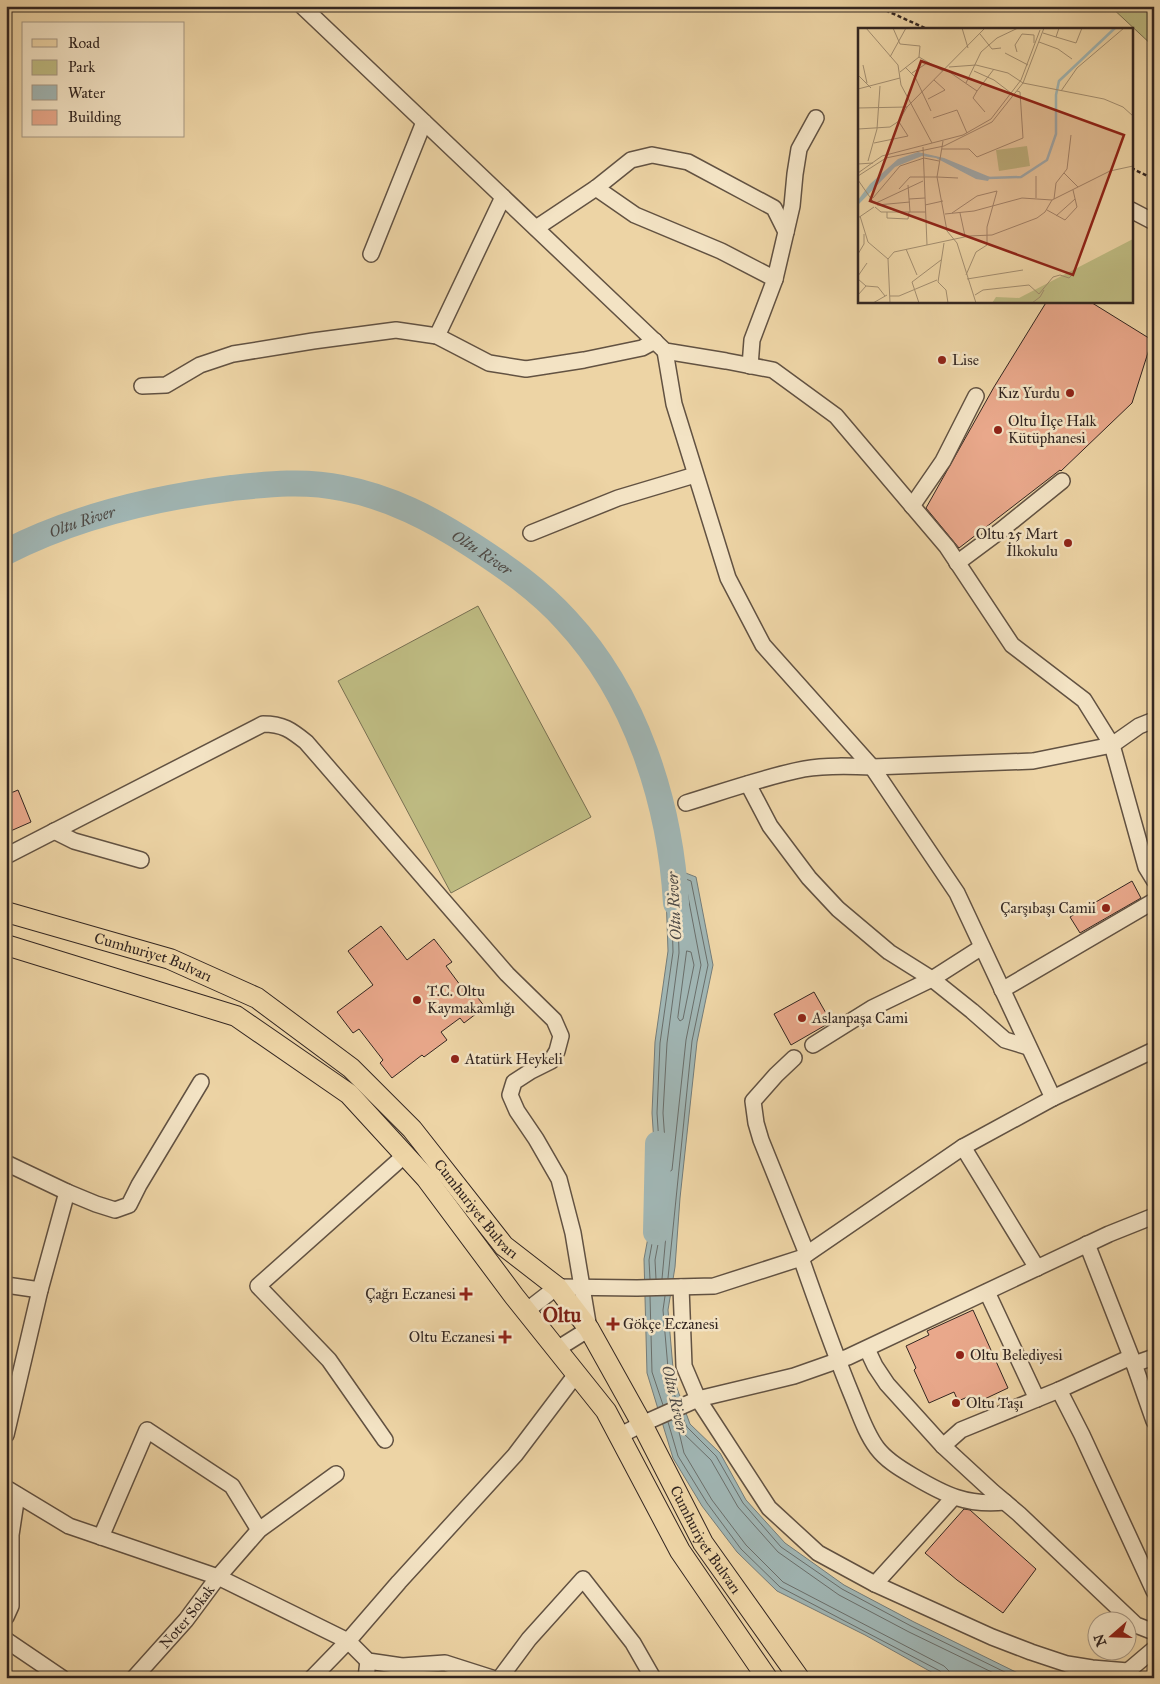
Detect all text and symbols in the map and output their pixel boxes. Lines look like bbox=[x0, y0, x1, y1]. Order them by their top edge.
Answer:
legend bbox=[22, 22, 185, 138]
inset map bbox=[858, 28, 1132, 302]
text: Road bbox=[68, 34, 100, 52]
text: Park bbox=[68, 58, 95, 76]
text: Water bbox=[68, 84, 105, 102]
text: Building bbox=[68, 108, 122, 126]
place label: Lise bbox=[952, 351, 979, 369]
marker: Lise bbox=[936, 354, 948, 366]
place label: Kız Yurdu bbox=[998, 384, 1060, 402]
marker: Kız Yurdu bbox=[1064, 387, 1076, 399]
place label: Oltu İlçe Halk Kütüphanesi bbox=[1008, 412, 1097, 447]
marker: Oltu İlçe Halk Kütüphanesi bbox=[992, 424, 1004, 436]
water label: Oltu River bbox=[46, 501, 118, 541]
water label: Oltu River bbox=[449, 525, 517, 580]
place label: Oltu 25 Mart İlkokulu bbox=[976, 525, 1059, 560]
marker: Oltu 25 Mart İlkokulu bbox=[1062, 537, 1074, 549]
water label: Oltu River bbox=[663, 870, 685, 941]
place label: Çarşıbaşı Camii bbox=[1000, 899, 1096, 917]
marker: Çarşıbaşı Camii bbox=[1100, 902, 1112, 914]
street label: Cumhuriyet Bulvarı bbox=[92, 929, 215, 986]
place label: T.C. Oltu Kaymakamlığı bbox=[427, 982, 515, 1017]
marker: T.C. Oltu Kaymakamlığı bbox=[411, 994, 423, 1006]
place label: Aslanpaşa Cami bbox=[811, 1009, 908, 1027]
marker: Aslanpaşa Cami bbox=[796, 1012, 808, 1024]
place label: Atatürk Heykeli bbox=[464, 1050, 563, 1068]
marker: Atatürk Heykeli bbox=[449, 1053, 461, 1065]
street label: Cumhuriyet Bulvarı bbox=[430, 1156, 522, 1263]
place label: Çağrı Eczanesi bbox=[365, 1285, 456, 1303]
marker: Çağrı Eczanesi bbox=[460, 1288, 472, 1300]
district label: Oltu bbox=[543, 1303, 582, 1327]
place label: Gökçe Eczanesi bbox=[623, 1315, 719, 1333]
marker: Gökçe Eczanesi bbox=[607, 1318, 619, 1330]
place label: Oltu Eczanesi bbox=[409, 1328, 495, 1346]
marker: Oltu Eczanesi bbox=[499, 1331, 511, 1343]
place label: Oltu Belediyesi bbox=[970, 1346, 1063, 1364]
marker: Oltu Belediyesi bbox=[954, 1349, 966, 1361]
water label: Oltu River bbox=[658, 1363, 692, 1436]
place label: Oltu Taşı bbox=[966, 1394, 1023, 1412]
marker: Oltu Taşı bbox=[950, 1397, 962, 1409]
street label: Cumhuriyet Bulvarı bbox=[666, 1483, 745, 1597]
street label: Noter Sokak bbox=[156, 1581, 218, 1652]
north arrow bbox=[1088, 1612, 1138, 1662]
text: N bbox=[1090, 1632, 1110, 1649]

